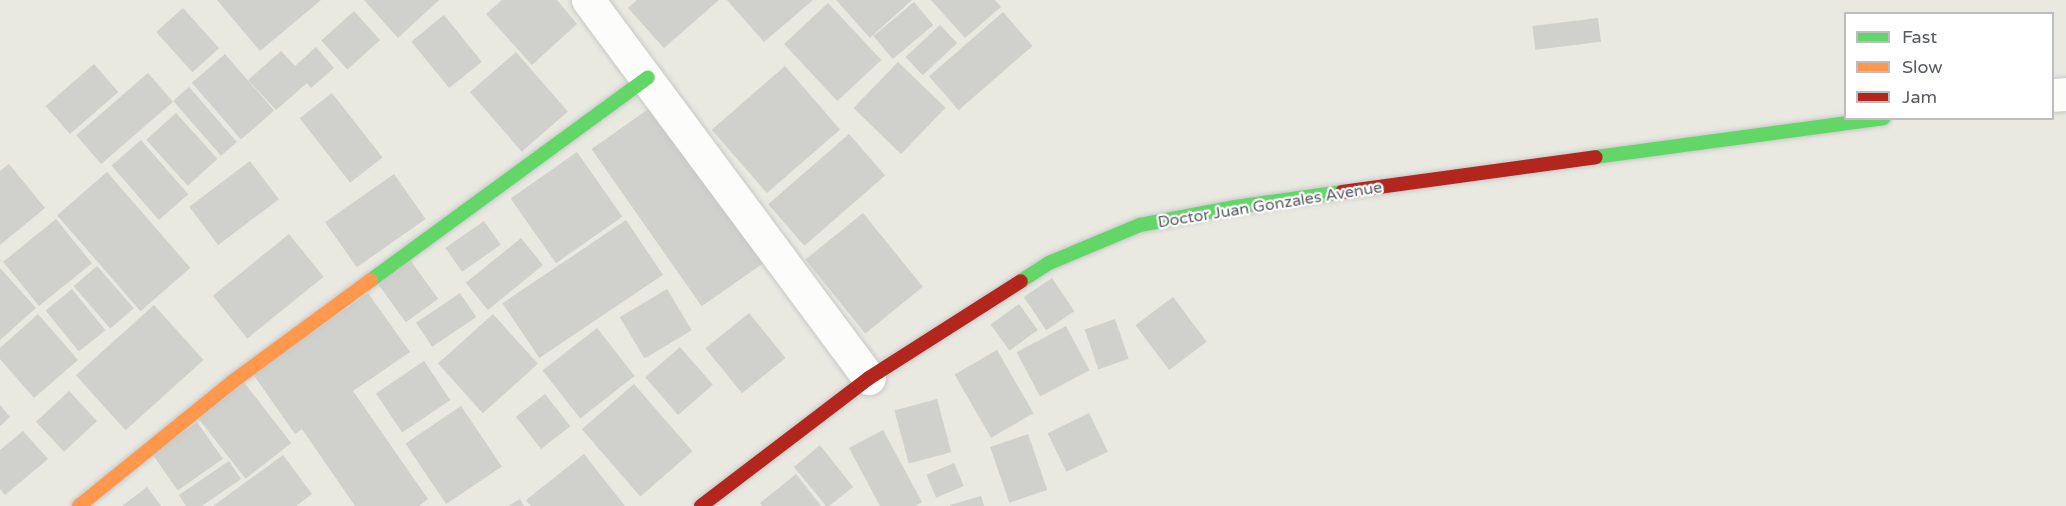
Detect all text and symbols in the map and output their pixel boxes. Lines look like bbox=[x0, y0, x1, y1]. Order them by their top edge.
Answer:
legend bbox=[1844, 12, 2054, 120]
text: Fast bbox=[1902, 26, 1937, 48]
text: Slow bbox=[1902, 56, 1943, 78]
text: Jam bbox=[1902, 86, 1937, 108]
street label: Doctor Juan Gonzales Avenue bbox=[1157, 178, 1383, 232]

